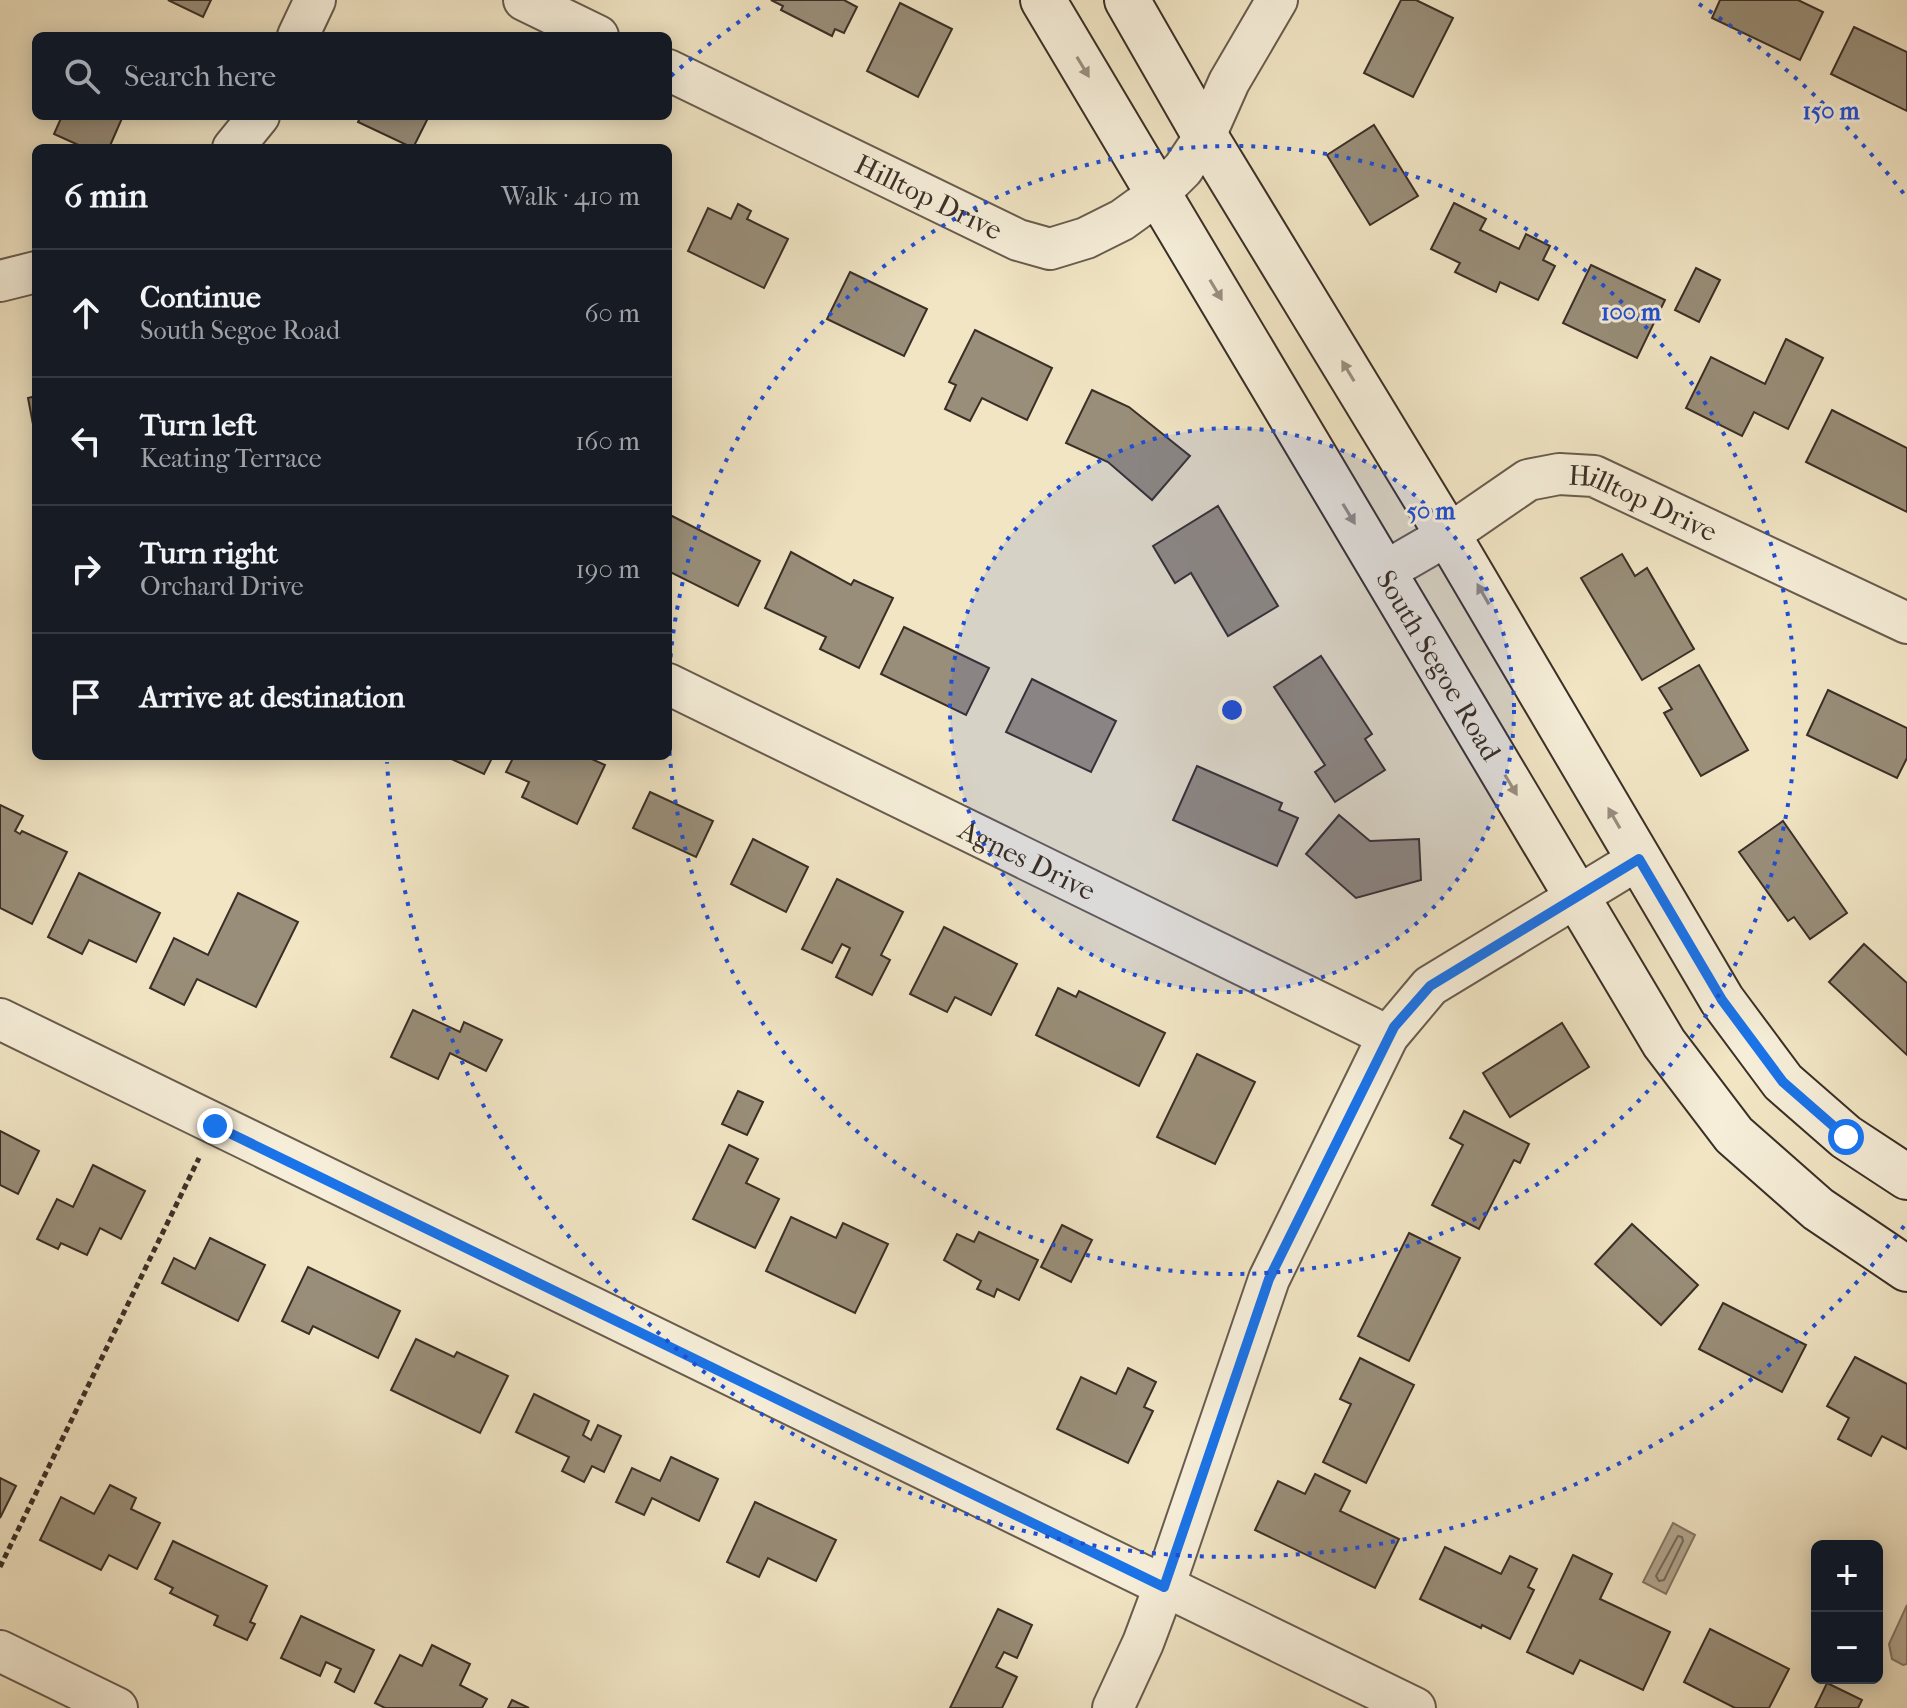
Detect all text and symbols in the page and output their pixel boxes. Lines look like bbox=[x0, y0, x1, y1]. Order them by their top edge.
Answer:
search box bbox=[32, 32, 672, 120]
icon: search bbox=[60, 54, 104, 98]
one-way arrow bbox=[1076, 56, 1090, 78]
text: Search here bbox=[124, 59, 276, 94]
text: 150 m bbox=[1802, 97, 1861, 125]
street label: Hilltop Drive bbox=[850, 147, 1008, 247]
text: 6 min bbox=[64, 176, 148, 216]
text: Walk · 410 m bbox=[501, 181, 640, 212]
one-way arrow bbox=[1209, 279, 1223, 302]
text: Continue bbox=[140, 280, 261, 315]
icon: ahead bbox=[64, 291, 108, 335]
text: 60 m bbox=[584, 298, 640, 329]
text: 100 m bbox=[1601, 298, 1662, 326]
text: South Segoe Road bbox=[140, 315, 340, 346]
one-way arrow bbox=[1341, 361, 1356, 382]
text: Turn left bbox=[140, 408, 257, 443]
icon: left bbox=[64, 419, 108, 463]
text: 160 m bbox=[575, 426, 640, 457]
text: Keating Terrace bbox=[140, 443, 322, 474]
street label: Hilltop Drive bbox=[1568, 459, 1722, 548]
text: 50 m bbox=[1407, 497, 1456, 525]
one-way arrow bbox=[1342, 503, 1356, 525]
text: Turn right bbox=[140, 536, 278, 571]
icon: right bbox=[64, 547, 108, 591]
text: 190 m bbox=[576, 554, 640, 585]
street label: South Segoe Road bbox=[1369, 564, 1508, 767]
text: Orchard Drive bbox=[140, 571, 304, 602]
one-way arrow bbox=[1476, 583, 1490, 605]
icon: arrive bbox=[64, 675, 108, 719]
text: Arrive at destination bbox=[140, 680, 405, 715]
centre of rings bbox=[1218, 696, 1246, 724]
one-way arrow bbox=[1503, 774, 1517, 796]
one-way arrow bbox=[1608, 807, 1622, 829]
street label: Agnes Drive bbox=[952, 812, 1101, 908]
route end bbox=[197, 1108, 233, 1144]
route start bbox=[1828, 1119, 1864, 1155]
map controls bbox=[1811, 1540, 1883, 1684]
button: + bbox=[1811, 1540, 1883, 1612]
button: − bbox=[1811, 1612, 1883, 1684]

